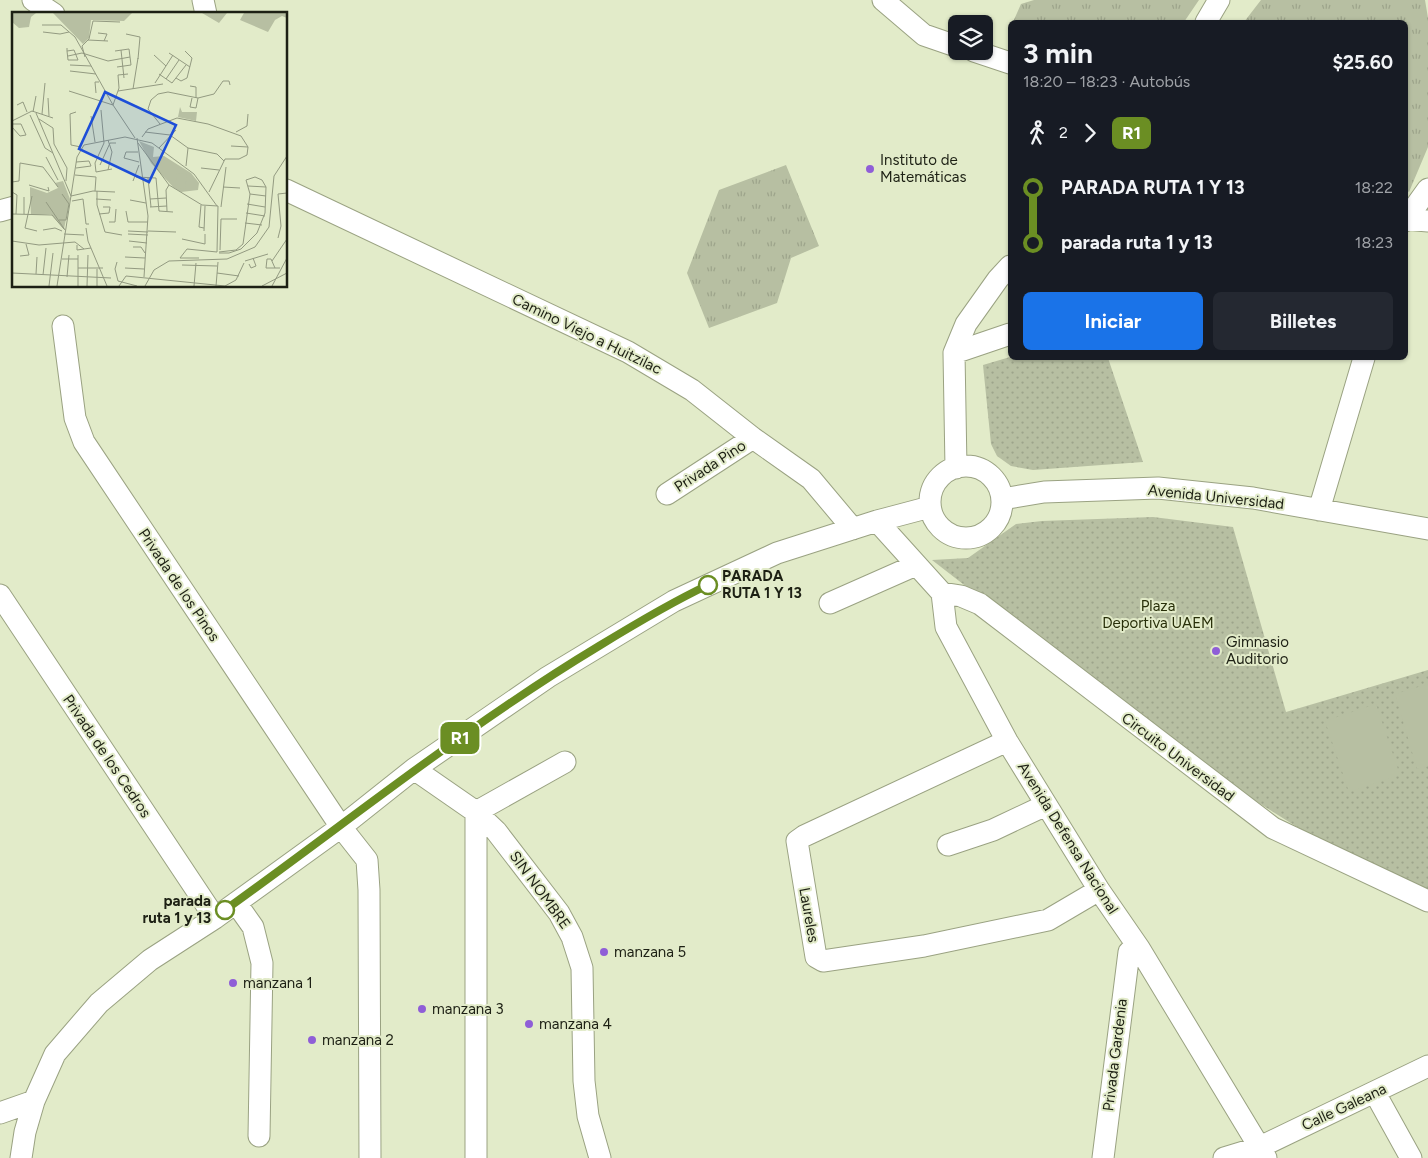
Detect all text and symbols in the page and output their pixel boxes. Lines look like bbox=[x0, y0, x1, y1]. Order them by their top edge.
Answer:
inset map bbox=[12, 12, 288, 288]
map controls bbox=[948, 15, 993, 60]
button: layers bbox=[948, 15, 993, 60]
text: 3 min bbox=[1023, 36, 1093, 70]
text: $25.60 bbox=[1332, 51, 1393, 74]
text: 18:20 – 18:23 · Autobús bbox=[1023, 72, 1190, 91]
icon: walk bbox=[1023, 119, 1051, 147]
icon: forward bbox=[1076, 119, 1104, 147]
text: R1 bbox=[1122, 122, 1141, 144]
text: 2 bbox=[1059, 123, 1068, 142]
place label: Instituto de Matemáticas bbox=[880, 151, 966, 186]
marker: Instituto de Matemáticas bbox=[864, 163, 876, 175]
text: PARADA RUTA 1 Y 13 bbox=[1061, 176, 1245, 199]
text: 18:22 bbox=[1355, 178, 1393, 197]
text: parada ruta 1 y 13 bbox=[1061, 231, 1213, 254]
text: 18:23 bbox=[1355, 233, 1393, 252]
street label: Camino Viejo a Huitzilac bbox=[509, 290, 665, 378]
button: Iniciar bbox=[1023, 292, 1203, 350]
button: Billetes bbox=[1213, 292, 1393, 350]
street label: Privada Pino bbox=[671, 436, 749, 496]
street label: Avenida Universidad bbox=[1147, 481, 1285, 513]
street label: Privada de los Pinos bbox=[135, 525, 223, 645]
place label: PARADA RUTA 1 Y 13 bbox=[722, 567, 802, 602]
marker: PARADA RUTA 1 Y 13 bbox=[698, 575, 718, 595]
park label: Plaza Deportiva UAEM bbox=[1102, 597, 1214, 632]
place label: Gimnasio Auditorio bbox=[1226, 633, 1289, 668]
marker: Gimnasio Auditorio bbox=[1210, 645, 1222, 657]
street label: Privada de los Cedros bbox=[59, 691, 155, 821]
street label: Circuito Universidad bbox=[1118, 709, 1238, 805]
line badge: R1 bbox=[438, 722, 482, 754]
text: R1 bbox=[450, 727, 470, 749]
street label: Avenida Defensa Nacional bbox=[1014, 759, 1122, 917]
street label: SIN NOMBRE bbox=[506, 848, 574, 932]
street label: Laureles bbox=[795, 886, 823, 944]
place label: parada ruta 1 y 13 bbox=[143, 892, 211, 927]
marker: parada ruta 1 y 13 bbox=[215, 900, 235, 920]
place label: manzana 5 bbox=[614, 943, 686, 961]
marker: manzana 5 bbox=[598, 946, 610, 958]
place label: manzana 1 bbox=[243, 974, 313, 992]
marker: manzana 1 bbox=[227, 977, 239, 989]
street label: Privada Gardenia bbox=[1099, 998, 1131, 1112]
place label: manzana 3 bbox=[432, 1000, 504, 1018]
marker: manzana 3 bbox=[416, 1003, 428, 1015]
place label: manzana 4 bbox=[539, 1015, 612, 1033]
marker: manzana 4 bbox=[523, 1018, 535, 1030]
place label: manzana 2 bbox=[322, 1031, 394, 1049]
marker: manzana 2 bbox=[306, 1034, 318, 1046]
street label: Calle Galeana bbox=[1299, 1080, 1389, 1134]

